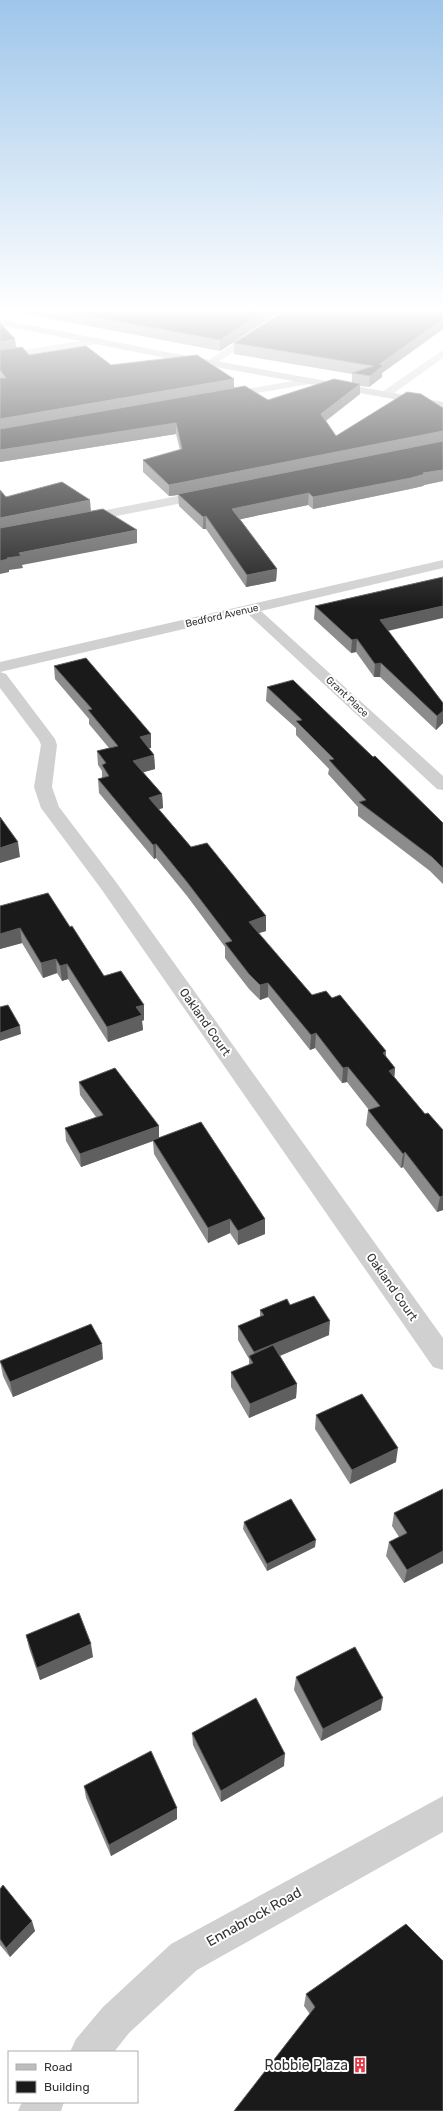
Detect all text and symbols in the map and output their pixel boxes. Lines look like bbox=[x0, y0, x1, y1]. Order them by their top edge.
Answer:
street label: Bedford Avenue bbox=[184, 602, 260, 630]
street label: Grant Place bbox=[323, 674, 371, 720]
street label: Oakland Court bbox=[177, 986, 234, 1059]
street label: Oakland Court bbox=[364, 1251, 421, 1324]
street label: Ennabrock Road bbox=[203, 1884, 305, 1950]
legend bbox=[8, 2051, 138, 2103]
building icon: Robbie Plaza bbox=[351, 2056, 369, 2074]
place label: Robbie Plaza bbox=[265, 2057, 348, 2074]
text: Road bbox=[44, 2060, 72, 2074]
text: Building bbox=[44, 2080, 90, 2094]

